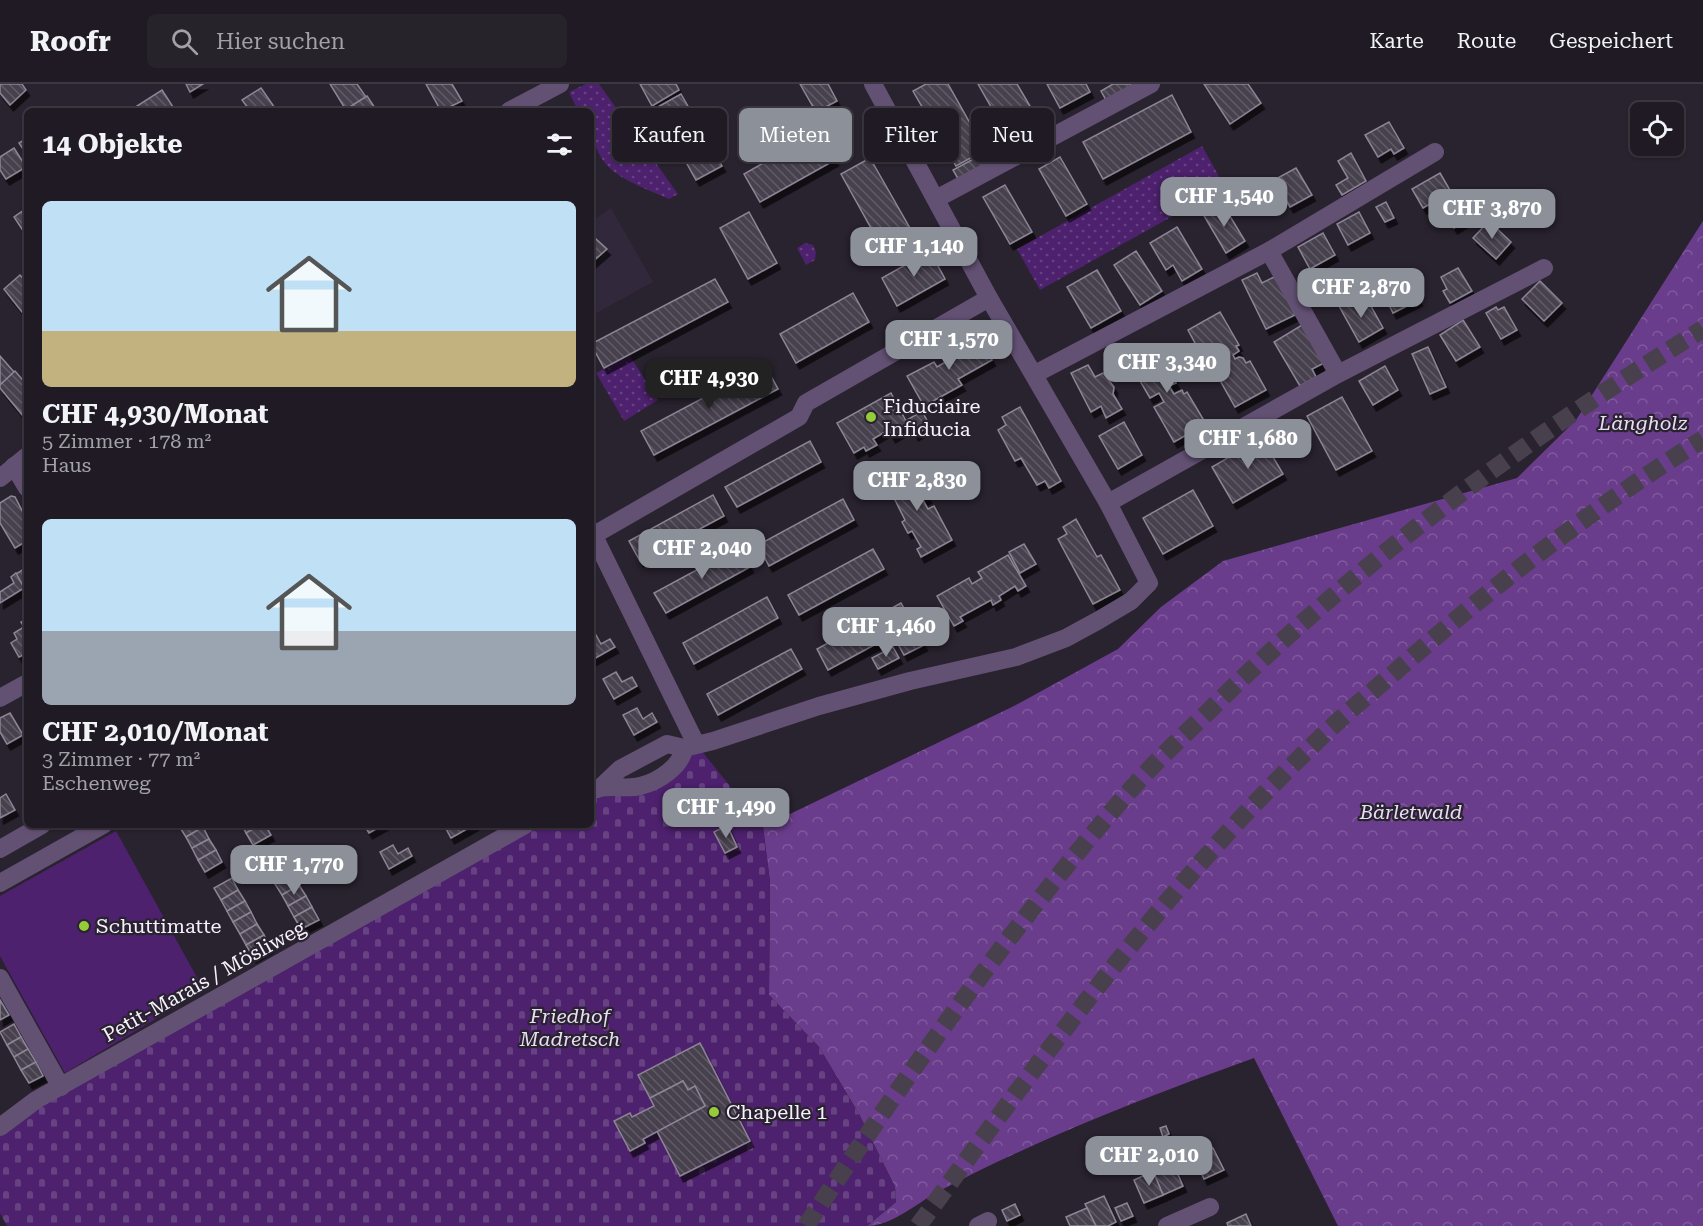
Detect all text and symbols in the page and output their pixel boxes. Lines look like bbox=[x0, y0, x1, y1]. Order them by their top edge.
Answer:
search box bbox=[147, 14, 567, 68]
text: Roofr bbox=[30, 25, 111, 58]
icon: search bbox=[168, 25, 201, 58]
text: Hier suchen bbox=[216, 29, 345, 54]
text: Karte bbox=[1369, 29, 1424, 53]
text: Route bbox=[1457, 29, 1516, 53]
text: Gespeichert bbox=[1549, 29, 1673, 53]
map controls bbox=[1630, 102, 1684, 156]
button: locate bbox=[1630, 102, 1684, 156]
chip: Kaufen bbox=[612, 108, 727, 162]
chip: Mieten bbox=[739, 108, 852, 162]
chip: Filter bbox=[864, 108, 959, 162]
chip: Neu bbox=[971, 108, 1054, 162]
icon: filters bbox=[543, 128, 576, 161]
text: 14 Objekte bbox=[42, 129, 183, 159]
pin: CHF 1,540 bbox=[1155, 177, 1293, 228]
text: CHF 1,540 bbox=[1174, 184, 1274, 208]
pin: CHF 3,870 bbox=[1423, 189, 1561, 240]
text: CHF 3,870 bbox=[1442, 196, 1542, 220]
pin: CHF 1,140 bbox=[845, 227, 983, 278]
text: CHF 1,140 bbox=[864, 234, 964, 258]
icon: home bbox=[255, 240, 363, 348]
pin: CHF 2,870 bbox=[1292, 268, 1430, 319]
text: CHF 2,870 bbox=[1311, 275, 1411, 299]
pin: CHF 1,570 bbox=[880, 320, 1018, 371]
text: CHF 1,570 bbox=[899, 327, 999, 351]
pin: CHF 3,340 bbox=[1098, 343, 1236, 394]
text: CHF 3,340 bbox=[1117, 350, 1217, 374]
pin: CHF 4,930 bbox=[640, 359, 778, 410]
text: CHF 4,930 bbox=[659, 366, 759, 390]
place label: Fiduciaire Infiducia bbox=[883, 394, 980, 441]
text: CHF 4,930/Monat bbox=[42, 399, 269, 429]
marker: Fiduciaire Infiducia bbox=[864, 410, 878, 424]
park label: Längholz bbox=[1598, 411, 1688, 435]
pin: CHF 1,680 bbox=[1179, 419, 1317, 470]
text: CHF 1,680 bbox=[1198, 426, 1298, 450]
text: 5 Zimmer · 178 m² bbox=[42, 429, 211, 453]
text: Haus bbox=[42, 453, 91, 477]
pin: CHF 2,830 bbox=[848, 461, 986, 512]
text: CHF 2,830 bbox=[867, 468, 967, 492]
pin: CHF 2,040 bbox=[633, 529, 771, 580]
text: CHF 2,040 bbox=[652, 536, 752, 560]
icon: home bbox=[255, 558, 363, 666]
pin: CHF 1,460 bbox=[817, 607, 955, 658]
text: CHF 1,460 bbox=[836, 614, 936, 638]
text: CHF 2,010/Monat bbox=[42, 717, 269, 747]
text: 3 Zimmer · 77 m² bbox=[42, 747, 200, 771]
text: Eschenweg bbox=[42, 771, 151, 795]
pin: CHF 1,490 bbox=[657, 788, 795, 839]
text: CHF 1,490 bbox=[676, 795, 776, 819]
park label: Bärletwald bbox=[1359, 800, 1462, 824]
pin: CHF 1,770 bbox=[225, 845, 363, 896]
text: CHF 1,770 bbox=[244, 852, 344, 876]
place label: Schuttimatte bbox=[96, 914, 221, 938]
street label: Petit-Marais / Mösliweg bbox=[98, 915, 310, 1047]
marker: Schuttimatte bbox=[77, 919, 91, 933]
park label: Friedhof Madretsch bbox=[519, 1004, 620, 1051]
place label: Chapelle 1 bbox=[726, 1100, 828, 1124]
marker: Chapelle 1 bbox=[707, 1105, 721, 1119]
pin: CHF 2,010 bbox=[1080, 1136, 1218, 1187]
text: CHF 2,010 bbox=[1099, 1143, 1199, 1167]

